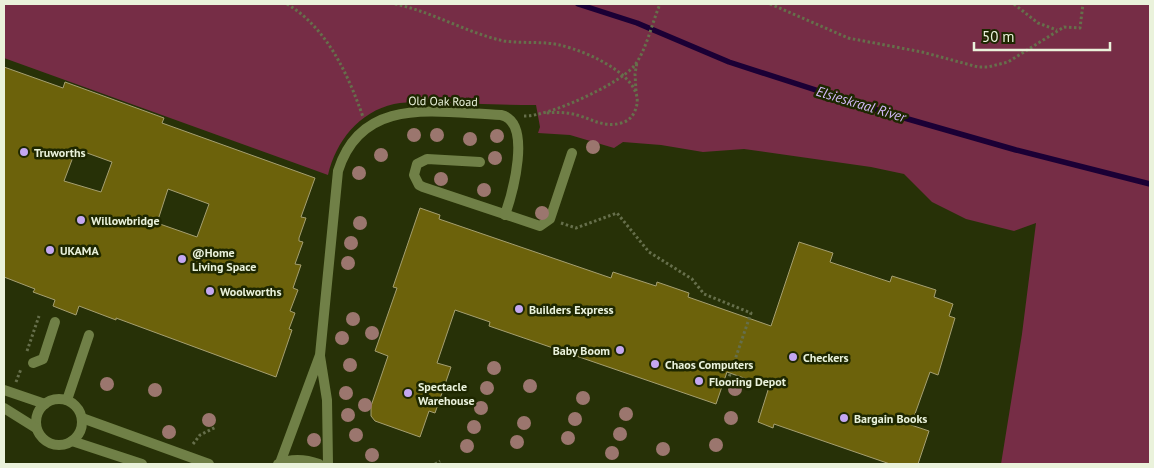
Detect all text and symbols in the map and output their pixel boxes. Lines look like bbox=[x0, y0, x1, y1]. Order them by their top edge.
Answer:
scale bar bbox=[974, 20, 1110, 52]
text: 50 m bbox=[982, 27, 1015, 46]
water label: Elsieskraal River bbox=[814, 82, 909, 127]
street label: Old Oak Road bbox=[408, 93, 478, 109]
place label: Truworths bbox=[34, 145, 86, 160]
marker: Truworths bbox=[18, 146, 30, 158]
place label: Willowbridge bbox=[91, 213, 160, 228]
marker: Willowbridge bbox=[75, 214, 87, 226]
place label: UKAMA bbox=[60, 243, 99, 258]
marker: UKAMA bbox=[44, 244, 56, 256]
place label: @Home Living Space bbox=[192, 245, 256, 274]
marker: @Home Living Space bbox=[176, 253, 188, 265]
place label: Woolworths bbox=[220, 284, 281, 299]
marker: Woolworths bbox=[204, 285, 216, 297]
place label: Builders Express bbox=[529, 302, 614, 317]
marker: Builders Express bbox=[513, 303, 525, 315]
place label: Baby Boom bbox=[553, 343, 610, 358]
marker: Baby Boom bbox=[614, 344, 626, 356]
place label: Checkers bbox=[803, 350, 849, 365]
marker: Checkers bbox=[787, 351, 799, 363]
place label: Chaos Computers bbox=[665, 357, 753, 372]
marker: Chaos Computers bbox=[649, 358, 661, 370]
place label: Flooring Depot bbox=[709, 374, 787, 389]
marker: Flooring Depot bbox=[693, 375, 705, 387]
place label: Spectacle Warehouse bbox=[418, 379, 475, 408]
marker: Spectacle Warehouse bbox=[402, 387, 414, 399]
place label: Bargain Books bbox=[854, 411, 927, 426]
marker: Bargain Books bbox=[838, 412, 850, 424]

